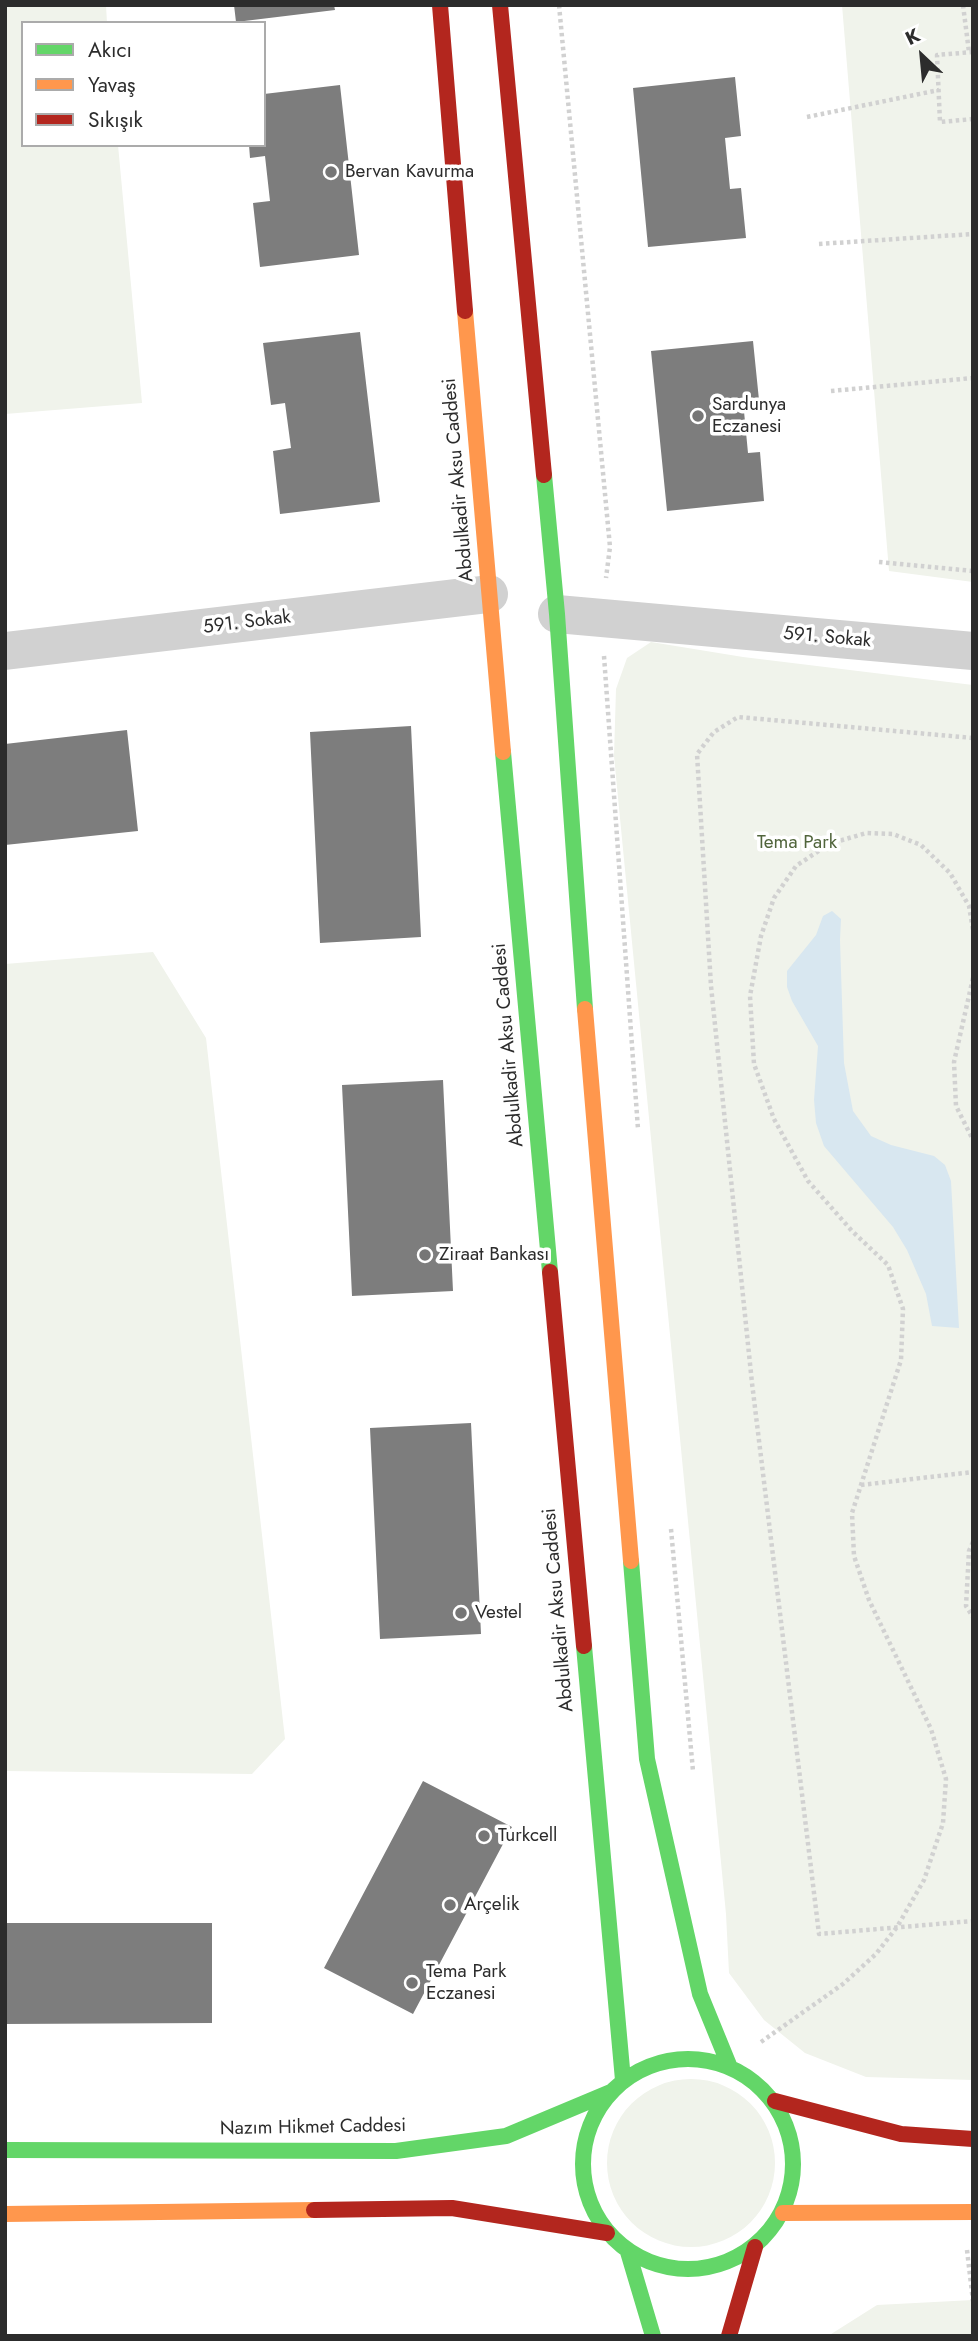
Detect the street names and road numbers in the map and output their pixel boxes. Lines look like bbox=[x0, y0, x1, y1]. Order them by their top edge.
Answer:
street label: Abdulkadir Aksu Caddesi bbox=[439, 377, 479, 583]
street label: 591. Sokak bbox=[202, 606, 292, 640]
street label: 591. Sokak bbox=[782, 623, 872, 653]
street label: Abdulkadir Aksu Caddesi bbox=[489, 942, 529, 1148]
street label: Abdulkadir Aksu Caddesi bbox=[539, 1507, 579, 1713]
street label: Nazım Hikmet Caddesi bbox=[220, 2115, 406, 2141]

